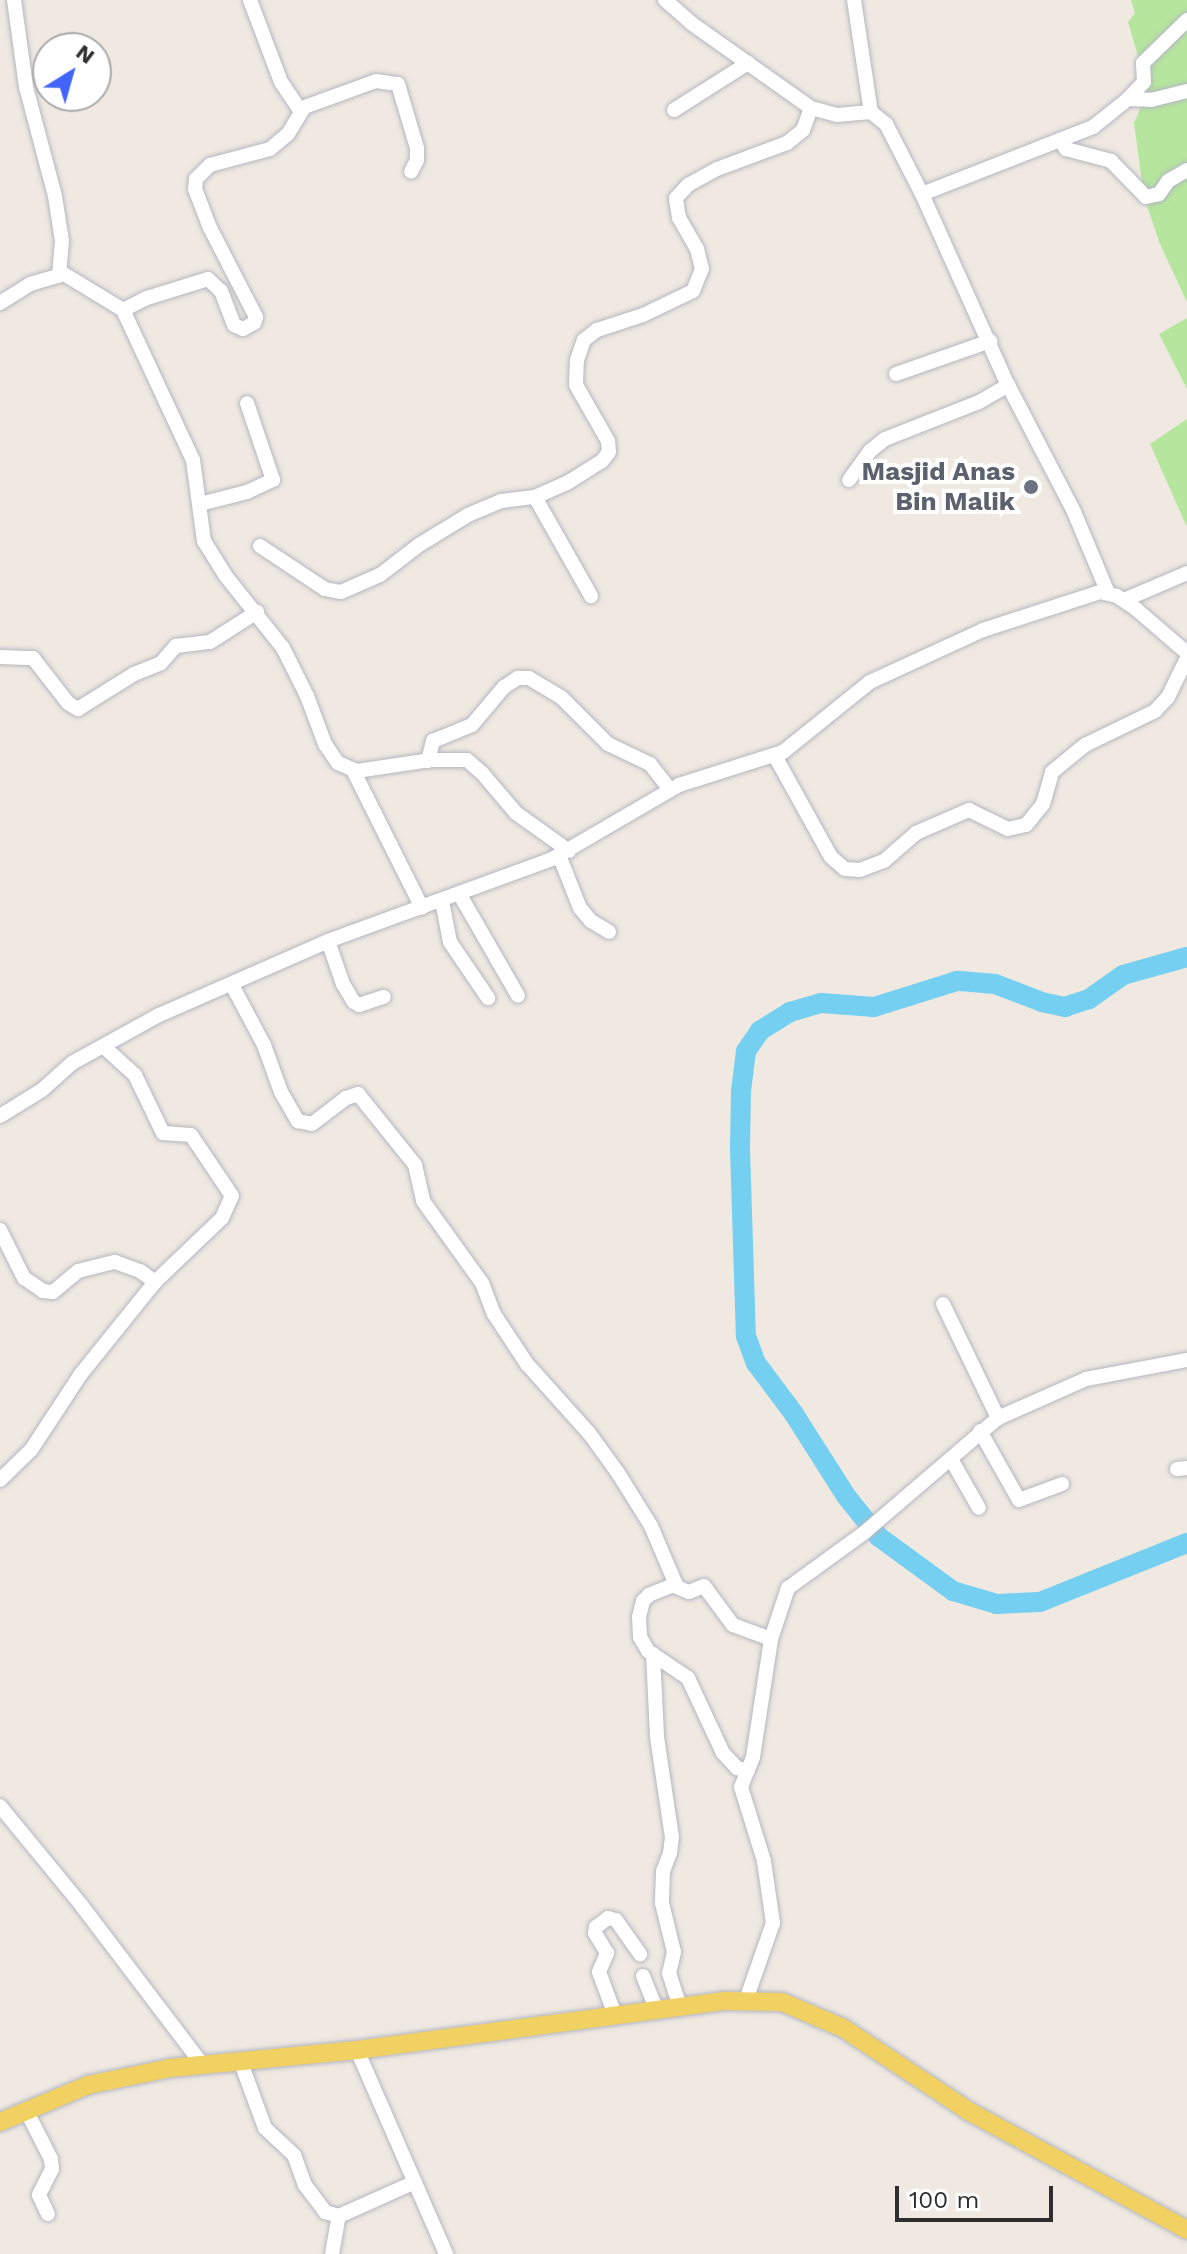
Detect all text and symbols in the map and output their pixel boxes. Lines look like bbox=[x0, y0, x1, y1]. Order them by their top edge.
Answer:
north arrow bbox=[32, 32, 112, 112]
text: N bbox=[72, 39, 100, 69]
place label: Masjid Anas Bin Malik bbox=[861, 456, 1015, 518]
marker: Masjid Anas Bin Malik bbox=[1022, 478, 1040, 496]
scale bar bbox=[899, 2170, 1057, 2220]
text: 100 m bbox=[909, 2186, 979, 2214]

